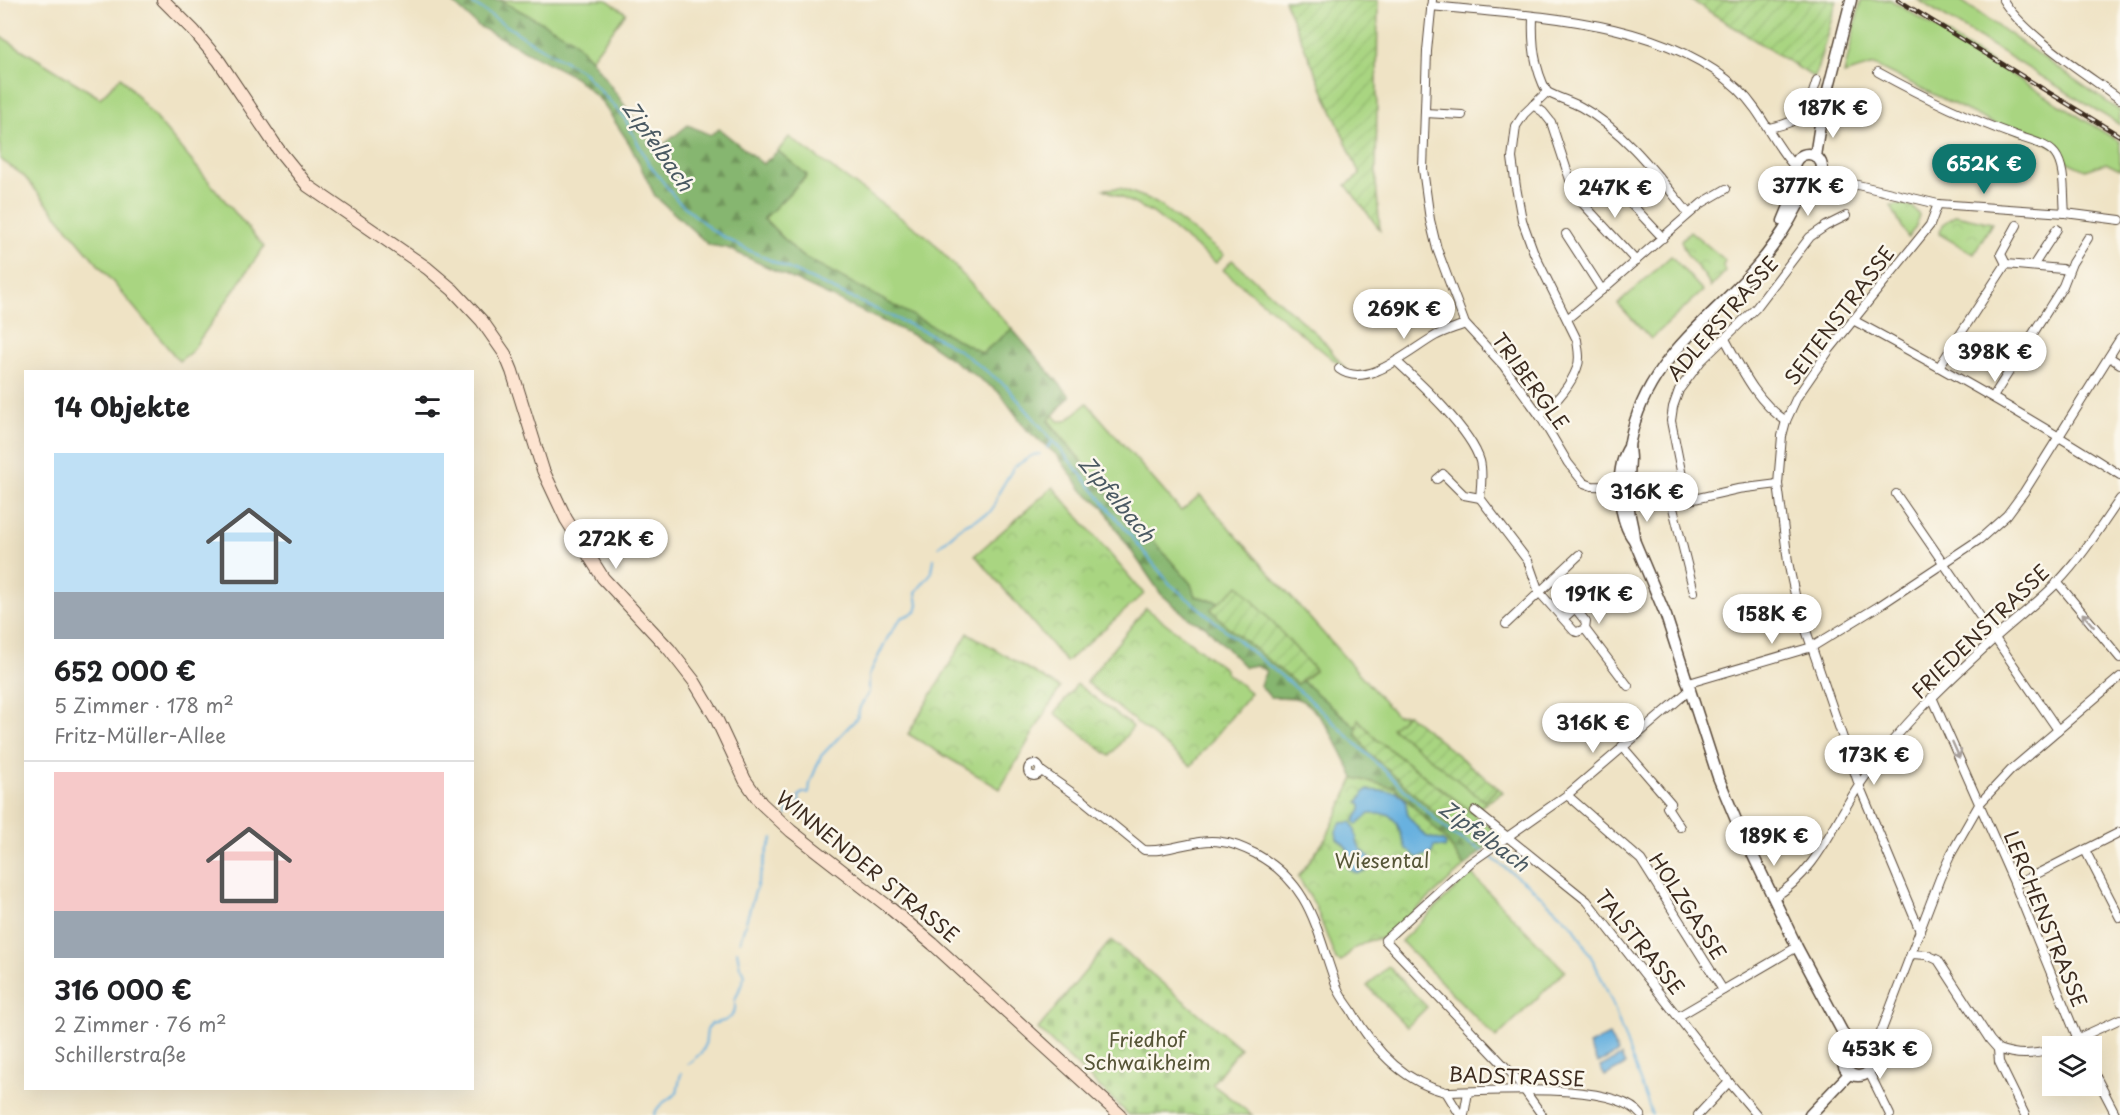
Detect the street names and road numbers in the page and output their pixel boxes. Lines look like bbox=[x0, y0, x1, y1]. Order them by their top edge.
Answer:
street label: SEITENSTRASSE bbox=[1777, 239, 1901, 391]
street label: ADLERSTRASSE bbox=[1659, 249, 1785, 387]
street label: TRIBERGLE bbox=[1485, 326, 1577, 436]
street label: FRIEDENSTRASSE bbox=[1904, 557, 2056, 705]
street label: WINNENDER STRASSE bbox=[770, 783, 966, 949]
street label: LERCHENSTRASSE bbox=[1997, 826, 2095, 1012]
street label: HOLZGASSE bbox=[1642, 846, 1734, 966]
street label: TALSTRASSE bbox=[1588, 883, 1692, 1001]
street label: BADSTRASSE bbox=[1448, 1059, 1586, 1093]

